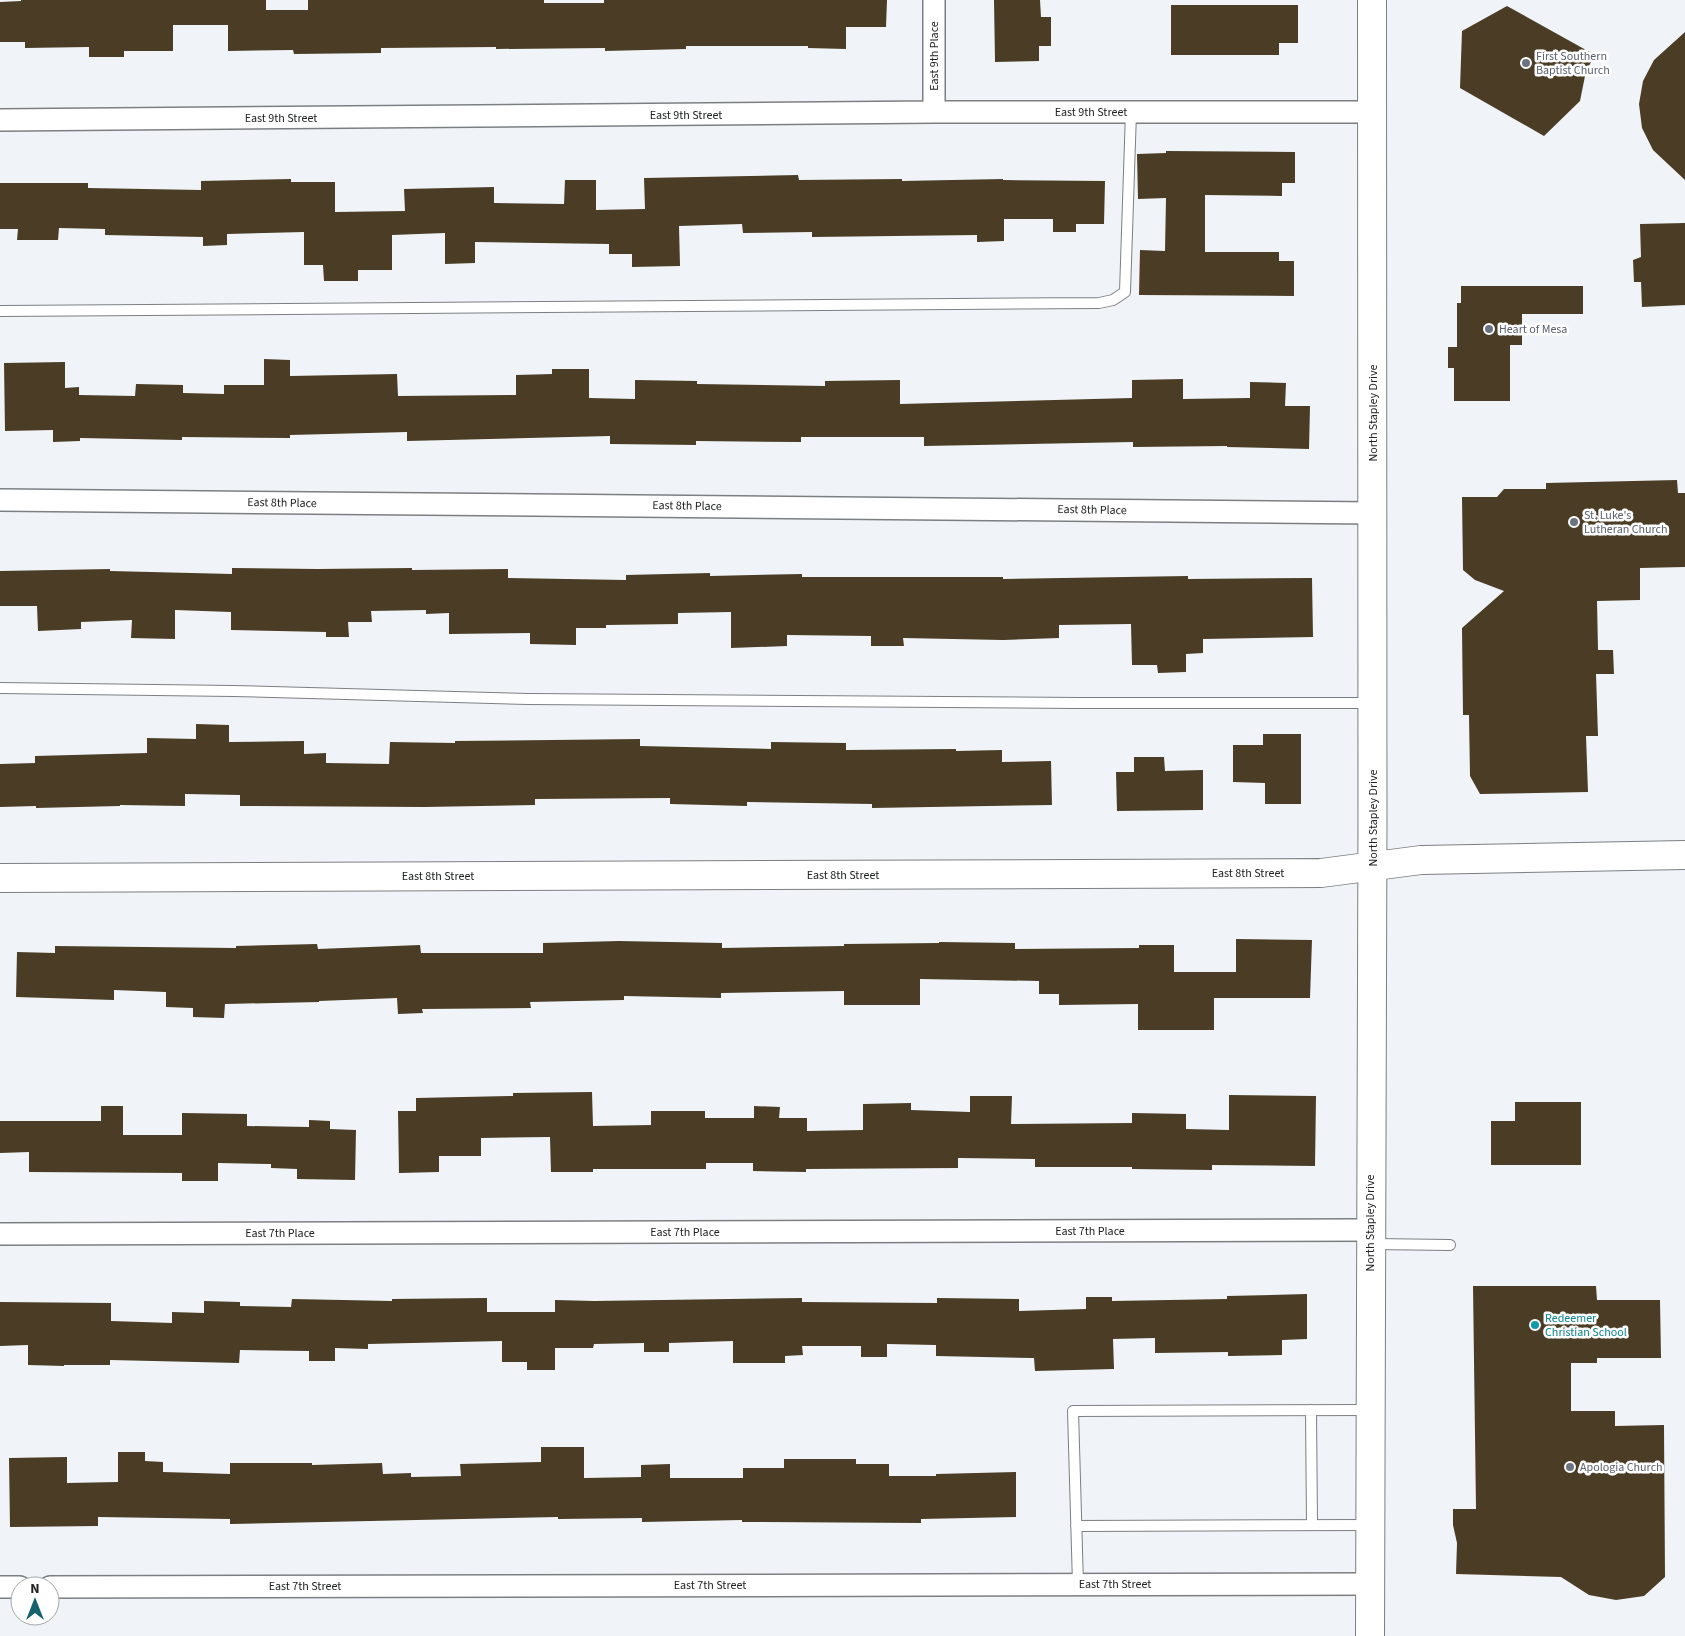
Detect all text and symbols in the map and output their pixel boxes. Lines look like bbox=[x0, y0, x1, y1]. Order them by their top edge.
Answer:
street label: East 9th Place bbox=[926, 21, 943, 91]
place label: First Southern Baptist Church bbox=[1536, 48, 1610, 79]
marker: First Southern Baptist Church bbox=[1520, 57, 1532, 69]
street label: East 9th Street bbox=[1055, 104, 1127, 121]
street label: East 9th Street bbox=[650, 107, 722, 124]
street label: East 9th Street bbox=[245, 110, 317, 127]
place label: Heart of Mesa bbox=[1499, 321, 1567, 338]
marker: Heart of Mesa bbox=[1483, 323, 1495, 335]
street label: North Stapley Drive bbox=[1365, 364, 1382, 462]
street label: East 8th Place bbox=[247, 494, 317, 512]
street label: East 8th Place bbox=[652, 497, 722, 515]
street label: East 8th Place bbox=[1057, 501, 1127, 519]
place label: St. Luke's Lutheran Church bbox=[1584, 507, 1668, 538]
marker: St. Luke's Lutheran Church bbox=[1568, 516, 1580, 528]
street label: North Stapley Drive bbox=[1365, 769, 1382, 867]
street label: East 8th Street bbox=[1212, 865, 1284, 882]
street label: East 8th Street bbox=[807, 867, 879, 884]
street label: East 8th Street bbox=[402, 868, 474, 885]
street label: North Stapley Drive bbox=[1362, 1174, 1379, 1272]
street label: East 7th Place bbox=[1055, 1223, 1125, 1240]
street label: East 7th Place bbox=[650, 1224, 720, 1241]
street label: East 7th Place bbox=[245, 1225, 315, 1242]
place label: Redeemer Christian School bbox=[1545, 1310, 1627, 1341]
marker: Redeemer Christian School bbox=[1529, 1319, 1541, 1331]
place label: Apologia Church bbox=[1580, 1459, 1663, 1476]
marker: Apologia Church bbox=[1564, 1461, 1576, 1473]
north arrow bbox=[10, 1576, 60, 1626]
street label: East 7th Street bbox=[1079, 1576, 1151, 1593]
street label: East 7th Street bbox=[674, 1577, 746, 1594]
street label: East 7th Street bbox=[269, 1578, 341, 1595]
text: N bbox=[30, 1579, 40, 1599]

